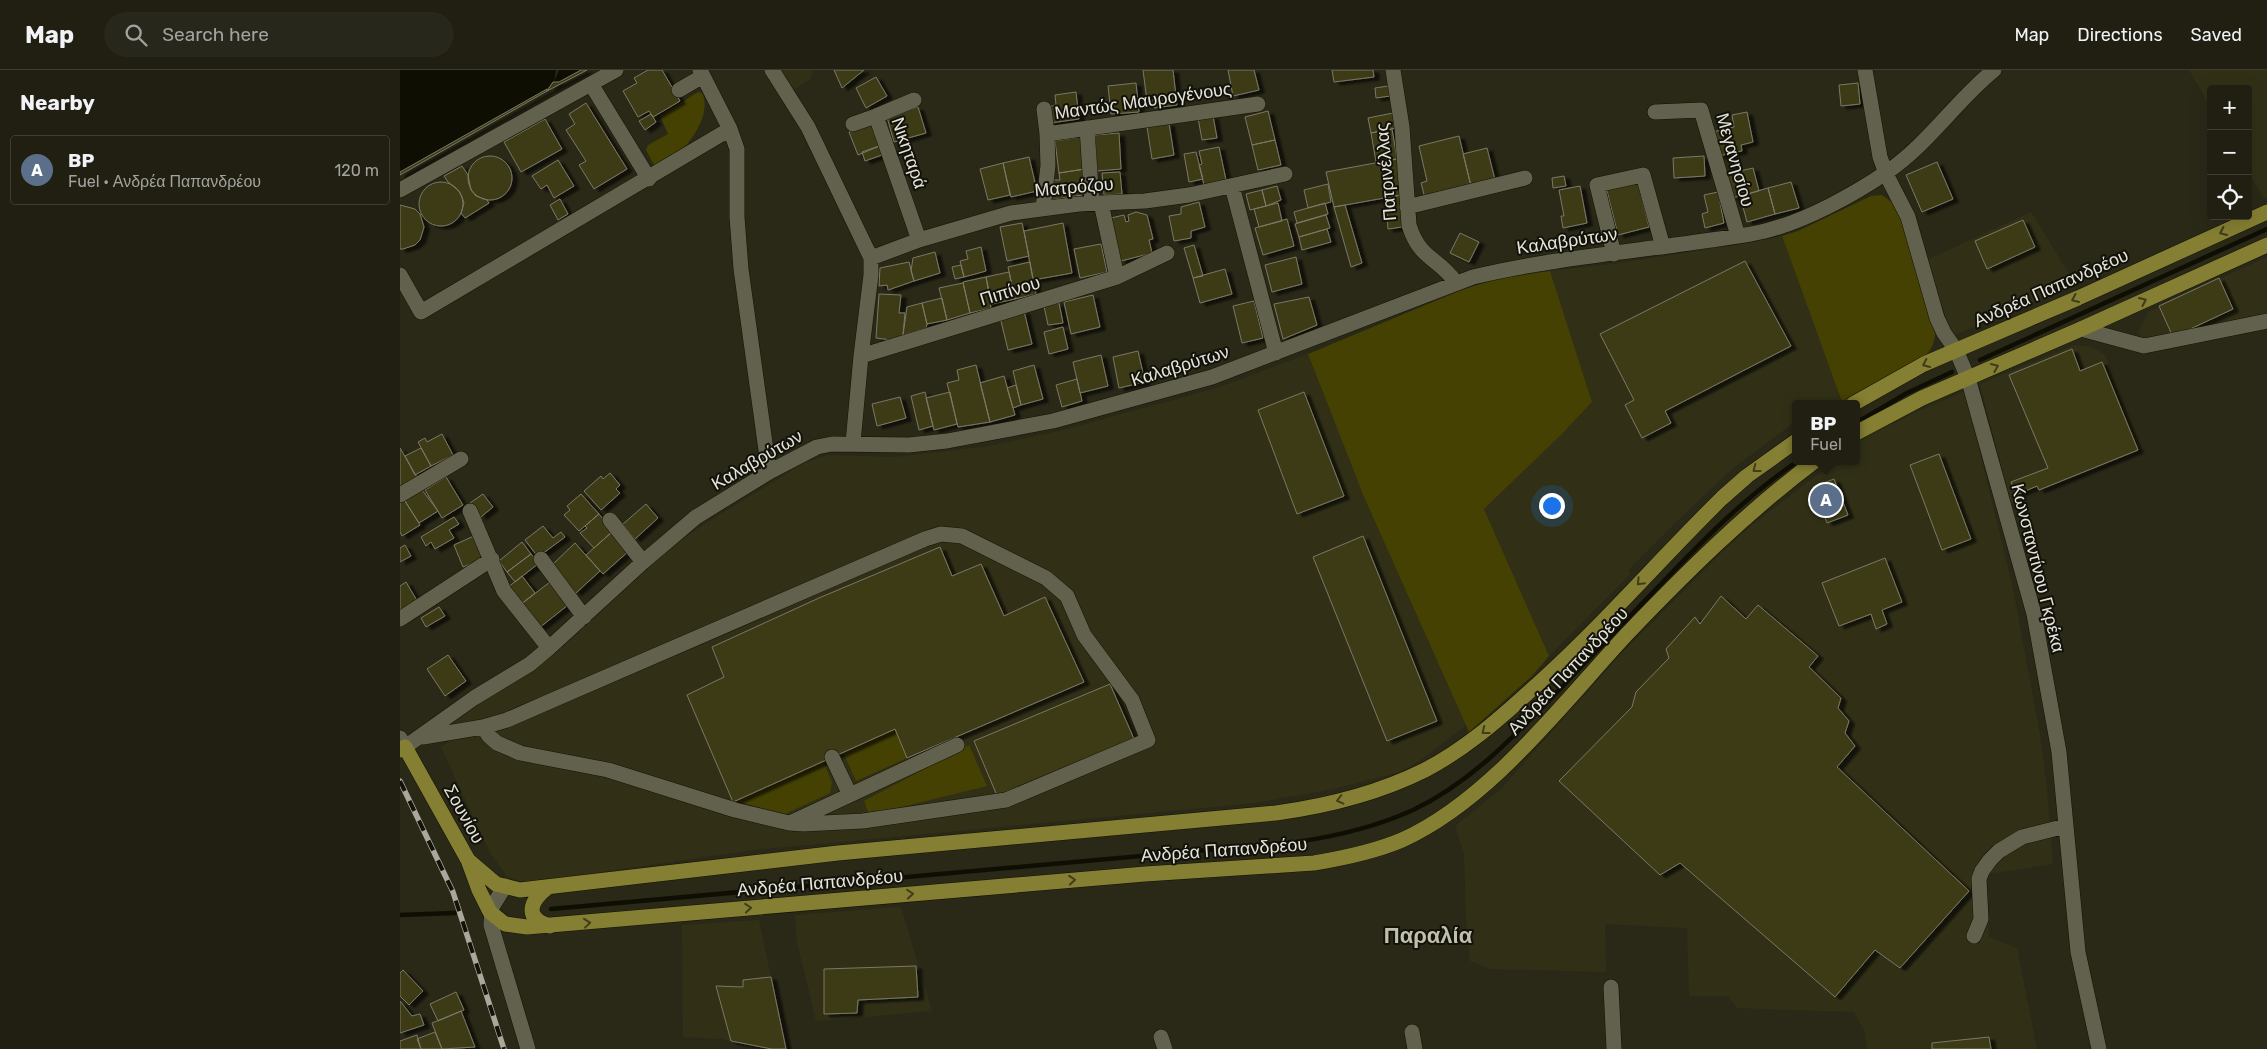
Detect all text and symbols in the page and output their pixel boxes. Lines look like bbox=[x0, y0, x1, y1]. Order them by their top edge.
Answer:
search box bbox=[104, 12, 454, 57]
text: Map bbox=[25, 21, 74, 49]
icon: search bbox=[122, 21, 150, 49]
text: Search here bbox=[162, 23, 269, 46]
text: Map bbox=[2014, 24, 2049, 46]
text: Directions bbox=[2077, 24, 2163, 46]
text: Saved bbox=[2191, 24, 2242, 46]
street label: Μαντώς Μαυρογένους bbox=[1053, 78, 1233, 124]
map controls bbox=[2207, 85, 2252, 220]
button: + bbox=[2207, 85, 2252, 130]
text: Nearby bbox=[20, 90, 95, 115]
street label: Μεγανησίου bbox=[1711, 111, 1759, 209]
street label: Νικηταρά bbox=[887, 114, 931, 192]
street label: Πατρινέλλας bbox=[1371, 122, 1401, 222]
button: − bbox=[2207, 130, 2252, 175]
text: BP bbox=[68, 149, 94, 172]
text: A bbox=[31, 161, 43, 180]
text: 120 m bbox=[334, 161, 379, 180]
text: Fuel · Ανδρέα Παπανδρέου bbox=[68, 172, 261, 191]
street label: Ματρόζου bbox=[1034, 173, 1114, 201]
button: locate bbox=[2207, 175, 2252, 220]
street label: Καλαβρύτων bbox=[1515, 223, 1619, 259]
one-way arrow bbox=[2219, 226, 2228, 236]
street label: Ανδρέα Παπανδρέου bbox=[1970, 244, 2132, 332]
street label: Πιπίνου bbox=[977, 271, 1043, 311]
one-way arrow bbox=[2071, 293, 2080, 304]
one-way arrow bbox=[2138, 296, 2147, 307]
street label: Καλαβρύτων bbox=[1128, 341, 1232, 391]
one-way arrow bbox=[1922, 357, 1931, 367]
one-way arrow bbox=[1990, 362, 1999, 373]
popup bbox=[1792, 400, 1860, 465]
text: BP bbox=[1810, 412, 1836, 435]
street label: Καλαβρύτων bbox=[707, 425, 807, 495]
text: Fuel bbox=[1810, 435, 1842, 454]
one-way arrow bbox=[1752, 463, 1762, 472]
pin: A bbox=[1810, 481, 1842, 519]
street label: Κωνσταντίνου Γκρέκα bbox=[2006, 481, 2070, 655]
your location bbox=[1539, 493, 1565, 519]
one-way arrow bbox=[1637, 576, 1646, 585]
street label: Ανδρέα Παπανδρέου bbox=[1503, 602, 1633, 740]
one-way arrow bbox=[1482, 726, 1491, 734]
street label: Σουνίου bbox=[439, 781, 489, 847]
one-way arrow bbox=[1335, 794, 1344, 805]
street label: Ανδρέα Παπανδρέου bbox=[1140, 833, 1308, 867]
street label: Ανδρέα Παπανδρέου bbox=[736, 865, 904, 901]
one-way arrow bbox=[1069, 875, 1077, 886]
one-way arrow bbox=[907, 889, 915, 900]
one-way arrow bbox=[745, 902, 753, 913]
one-way arrow bbox=[583, 918, 591, 929]
district label: Παραλία bbox=[1384, 922, 1473, 949]

